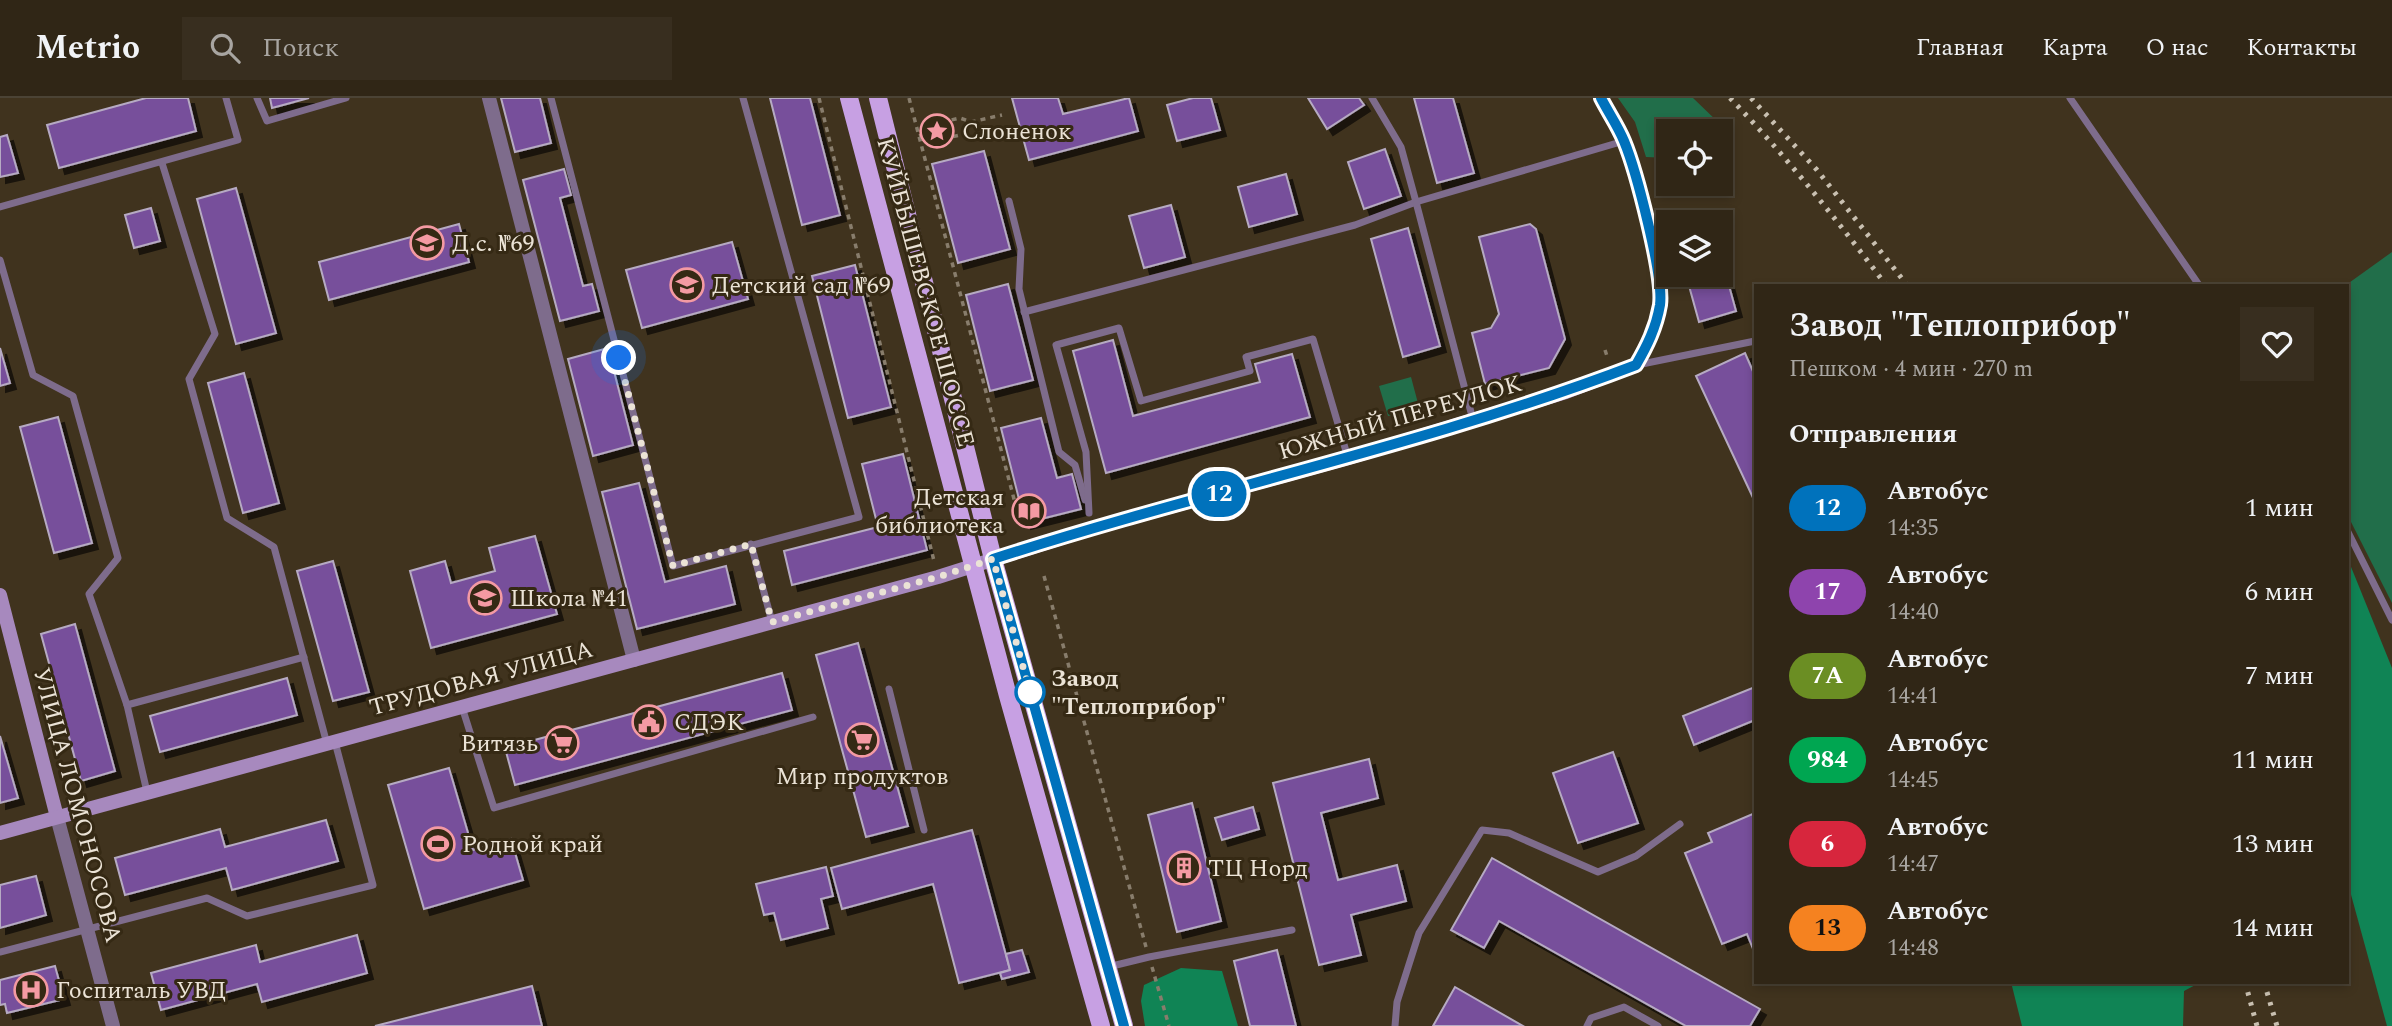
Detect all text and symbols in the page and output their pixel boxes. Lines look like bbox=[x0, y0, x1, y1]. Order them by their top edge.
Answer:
search box bbox=[182, 17, 672, 80]
text: Metrio bbox=[35, 23, 140, 73]
text: Поиск bbox=[262, 28, 339, 68]
icon: search bbox=[206, 29, 244, 67]
text: Главная bbox=[1916, 30, 2004, 66]
text: Карта bbox=[2042, 30, 2108, 66]
text: О нас bbox=[2146, 30, 2209, 66]
text: Контакты bbox=[2247, 30, 2357, 66]
place icon: Слоненок bbox=[918, 112, 956, 150]
place label: Слоненок bbox=[962, 114, 1071, 150]
map controls bbox=[1656, 119, 1733, 287]
button: locate bbox=[1656, 119, 1733, 196]
street label: КУЙБЫШЕВСКОЕ ШОССЕ bbox=[866, 134, 984, 451]
button: layers bbox=[1656, 210, 1733, 287]
school or university icon: Д.с. №69 bbox=[408, 224, 446, 262]
place label: Д.с. №69 bbox=[452, 226, 535, 262]
school or university icon: Детский сад №69 bbox=[668, 266, 706, 304]
place label: Детский сад №69 bbox=[712, 268, 891, 304]
text: Завод "Теплоприбор" bbox=[1789, 301, 2131, 351]
button: heart bbox=[2240, 307, 2314, 381]
your location bbox=[601, 340, 636, 375]
text: Пешком · 4 мин · 270 m bbox=[1789, 352, 2033, 387]
street label: ЮЖНЫЙ ПЕРЕУЛОК bbox=[1274, 366, 1526, 470]
text: Отправления bbox=[1789, 414, 1957, 454]
line badge: 12 bbox=[1188, 471, 1250, 517]
text: Автобус bbox=[1887, 471, 1989, 511]
text: 12 bbox=[1206, 476, 1232, 512]
place label: Детская библиотека bbox=[875, 480, 1004, 544]
text: 1 мин bbox=[2245, 488, 2314, 528]
text: 12 bbox=[1814, 490, 1841, 526]
library icon: Детская библиотека bbox=[1010, 492, 1048, 530]
text: 14:35 bbox=[1887, 511, 1939, 546]
text: Автобус bbox=[1887, 555, 1989, 595]
text: 6 мин bbox=[2245, 572, 2314, 612]
text: 17 bbox=[1814, 574, 1841, 610]
school or university icon: Школа №41 bbox=[466, 579, 504, 617]
place label: Школа №41 bbox=[510, 581, 628, 617]
text: 14:40 bbox=[1887, 595, 1939, 630]
street label: ТРУДОВАЯ УЛИЦА bbox=[365, 632, 597, 726]
text: Автобус bbox=[1887, 639, 1989, 679]
text: 7 мин bbox=[2245, 656, 2314, 696]
text: 7А bbox=[1811, 658, 1844, 694]
place label: Завод "Теплоприбор" bbox=[1051, 661, 1226, 725]
street label: УЛИЦА ЛОМОНОСОВА bbox=[23, 663, 131, 947]
marker: Завод "Теплоприбор" bbox=[1015, 677, 1045, 707]
text: 14:41 bbox=[1887, 679, 1939, 714]
public building icon: СДЭК bbox=[630, 703, 668, 741]
place label: СДЭК bbox=[674, 705, 744, 741]
supermarket icon: Мир продуктов bbox=[843, 721, 881, 759]
text: Автобус bbox=[1887, 723, 1989, 763]
supermarket icon: Витязь bbox=[543, 724, 581, 762]
place label: Витязь bbox=[460, 726, 538, 762]
text: 11 мин bbox=[2232, 740, 2314, 780]
text: 984 bbox=[1807, 742, 1848, 778]
place label: Мир продуктов bbox=[776, 759, 948, 795]
text: 14:45 bbox=[1887, 763, 1939, 798]
text: Автобус bbox=[1887, 807, 1989, 847]
text: 13 мин bbox=[2232, 824, 2314, 864]
sports icon: Родной край bbox=[419, 825, 457, 863]
text: 6 bbox=[1821, 826, 1834, 862]
place label: Родной край bbox=[462, 827, 603, 863]
text: 14:47 bbox=[1887, 847, 1939, 882]
building icon: ТЦ Норд bbox=[1165, 849, 1203, 887]
place label: ТЦ Норд bbox=[1208, 851, 1308, 887]
text: Автобус bbox=[1887, 891, 1989, 931]
text: 14 мин bbox=[2232, 908, 2314, 948]
text: 13 bbox=[1814, 910, 1841, 946]
text: 14:48 bbox=[1887, 931, 1939, 966]
hospital icon: Госпиталь УВД bbox=[12, 971, 50, 1009]
place label: Госпиталь УВД bbox=[56, 973, 226, 1009]

